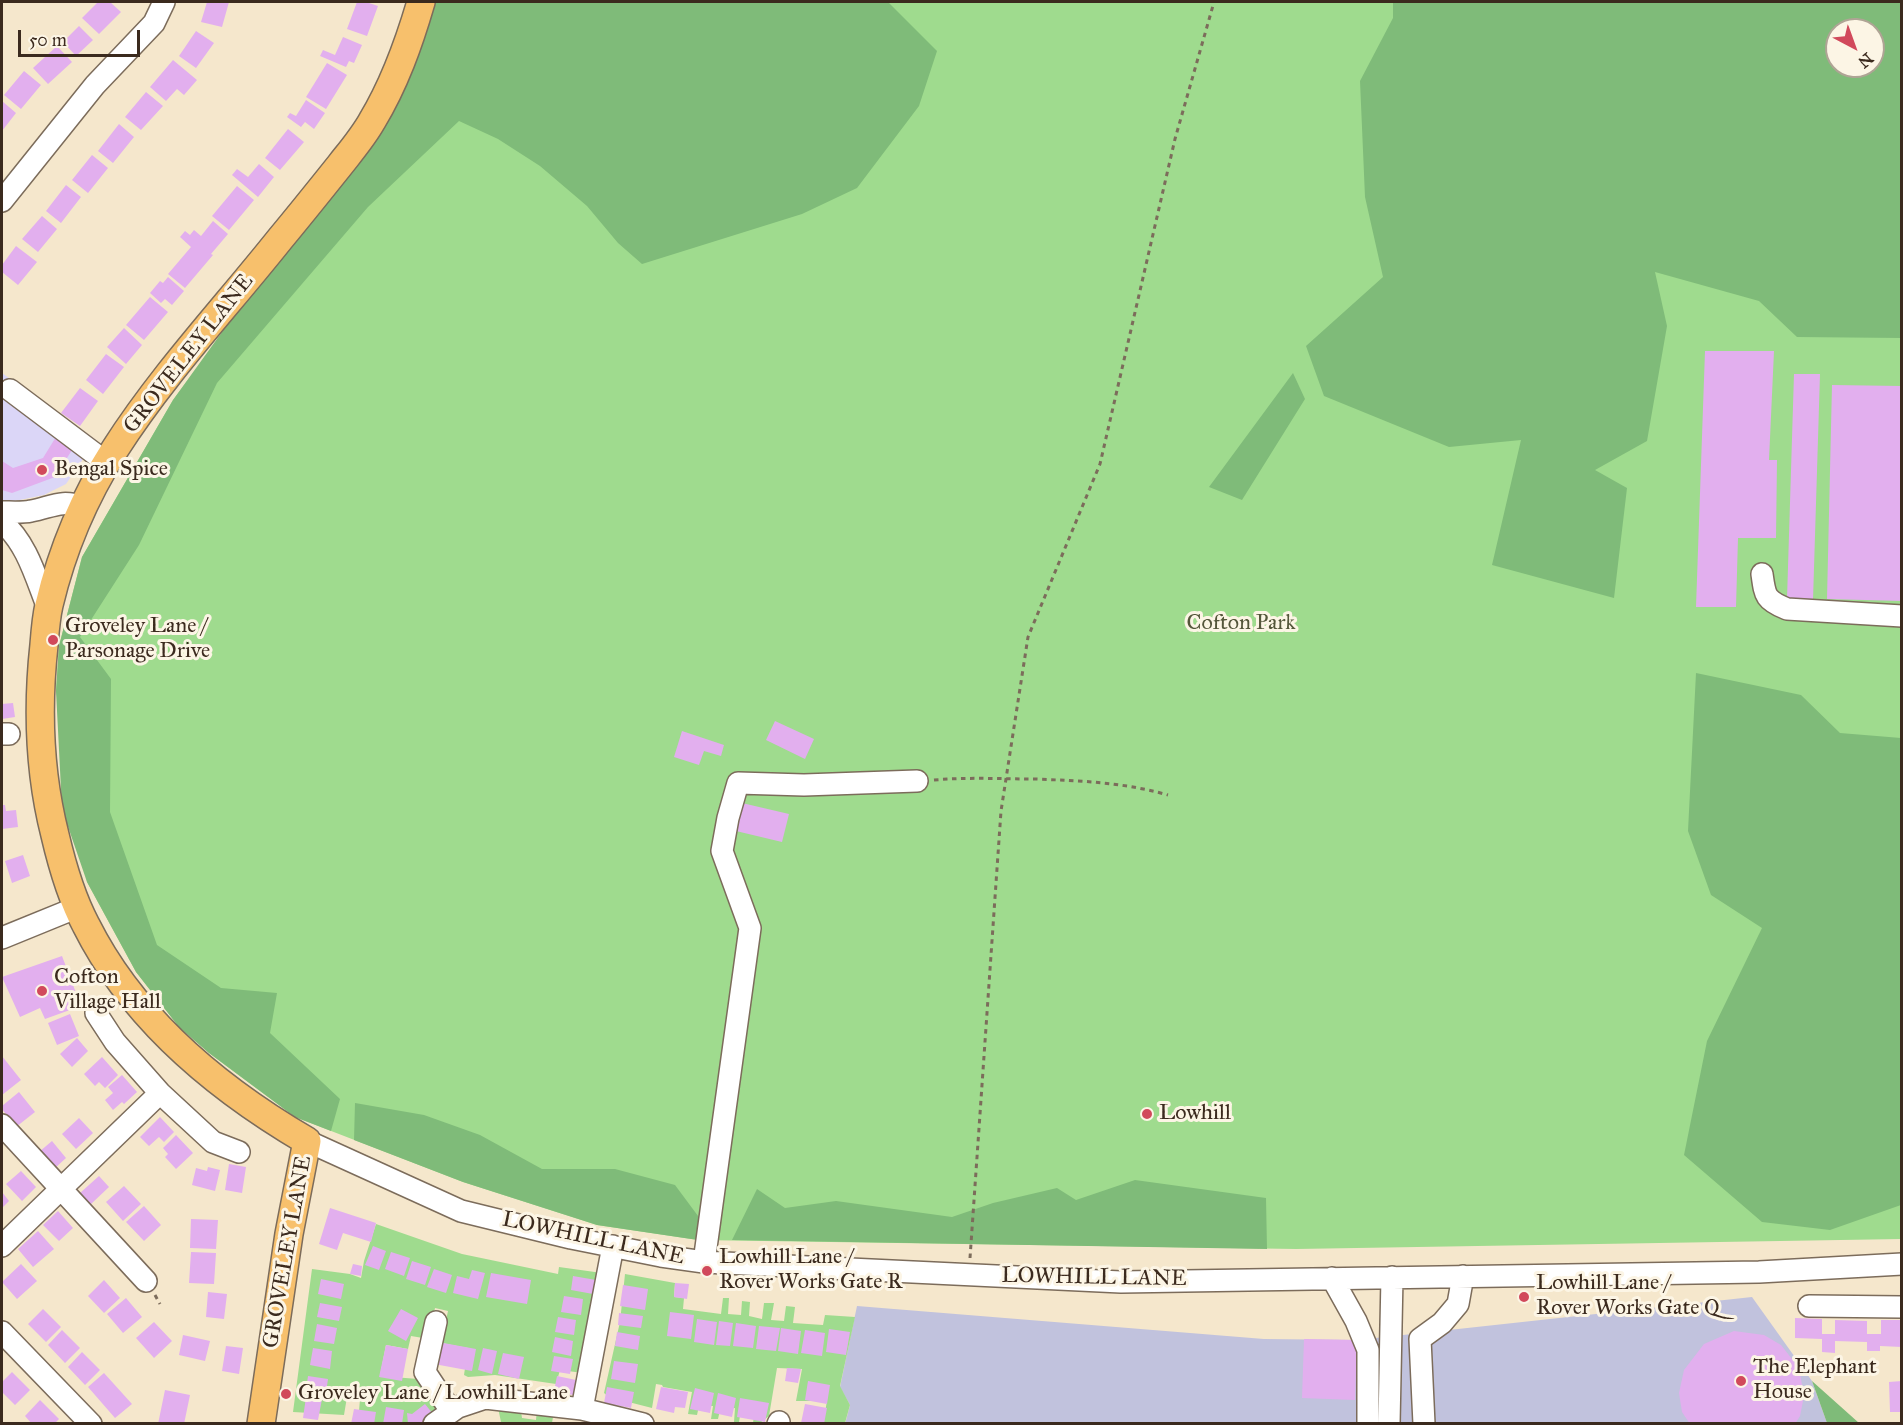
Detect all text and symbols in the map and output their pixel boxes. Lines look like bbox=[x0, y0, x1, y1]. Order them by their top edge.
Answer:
scale bar bbox=[21, 18, 142, 56]
north arrow bbox=[1825, 18, 1885, 78]
text: 50 m bbox=[29, 29, 67, 51]
text: N bbox=[1854, 49, 1877, 72]
street label: GROVELEY LANE bbox=[119, 269, 259, 439]
place label: Bengal Spice bbox=[54, 457, 168, 483]
marker: Bengal Spice bbox=[35, 463, 49, 477]
park label: Cofton Park bbox=[1186, 611, 1296, 637]
place label: Groveley Lane / Parsonage Drive bbox=[65, 614, 210, 666]
marker: Groveley Lane / Parsonage Drive bbox=[46, 633, 60, 647]
place label: Cofton Village Hall bbox=[54, 965, 161, 1016]
marker: Cofton Village Hall bbox=[35, 984, 49, 998]
place label: Lowhill bbox=[1159, 1101, 1231, 1127]
marker: Lowhill bbox=[1140, 1107, 1154, 1121]
street label: GROVELEY LANE bbox=[258, 1154, 318, 1350]
street label: LOWHILL LANE bbox=[500, 1207, 686, 1271]
place label: Lowhill Lane / Rover Works Gate R bbox=[719, 1245, 903, 1296]
street label: LOWHILL LANE bbox=[1001, 1263, 1187, 1293]
marker: Lowhill Lane / Rover Works Gate R bbox=[700, 1264, 714, 1278]
place label: Lowhill Lane / Rover Works Gate Q bbox=[1536, 1271, 1720, 1322]
marker: Lowhill Lane / Rover Works Gate Q bbox=[1517, 1290, 1531, 1304]
place label: The Elephant House bbox=[1753, 1355, 1877, 1406]
marker: The Elephant House bbox=[1734, 1374, 1748, 1388]
place label: Groveley Lane / Lowhill Lane bbox=[298, 1381, 568, 1407]
marker: Groveley Lane / Lowhill Lane bbox=[279, 1387, 293, 1401]

